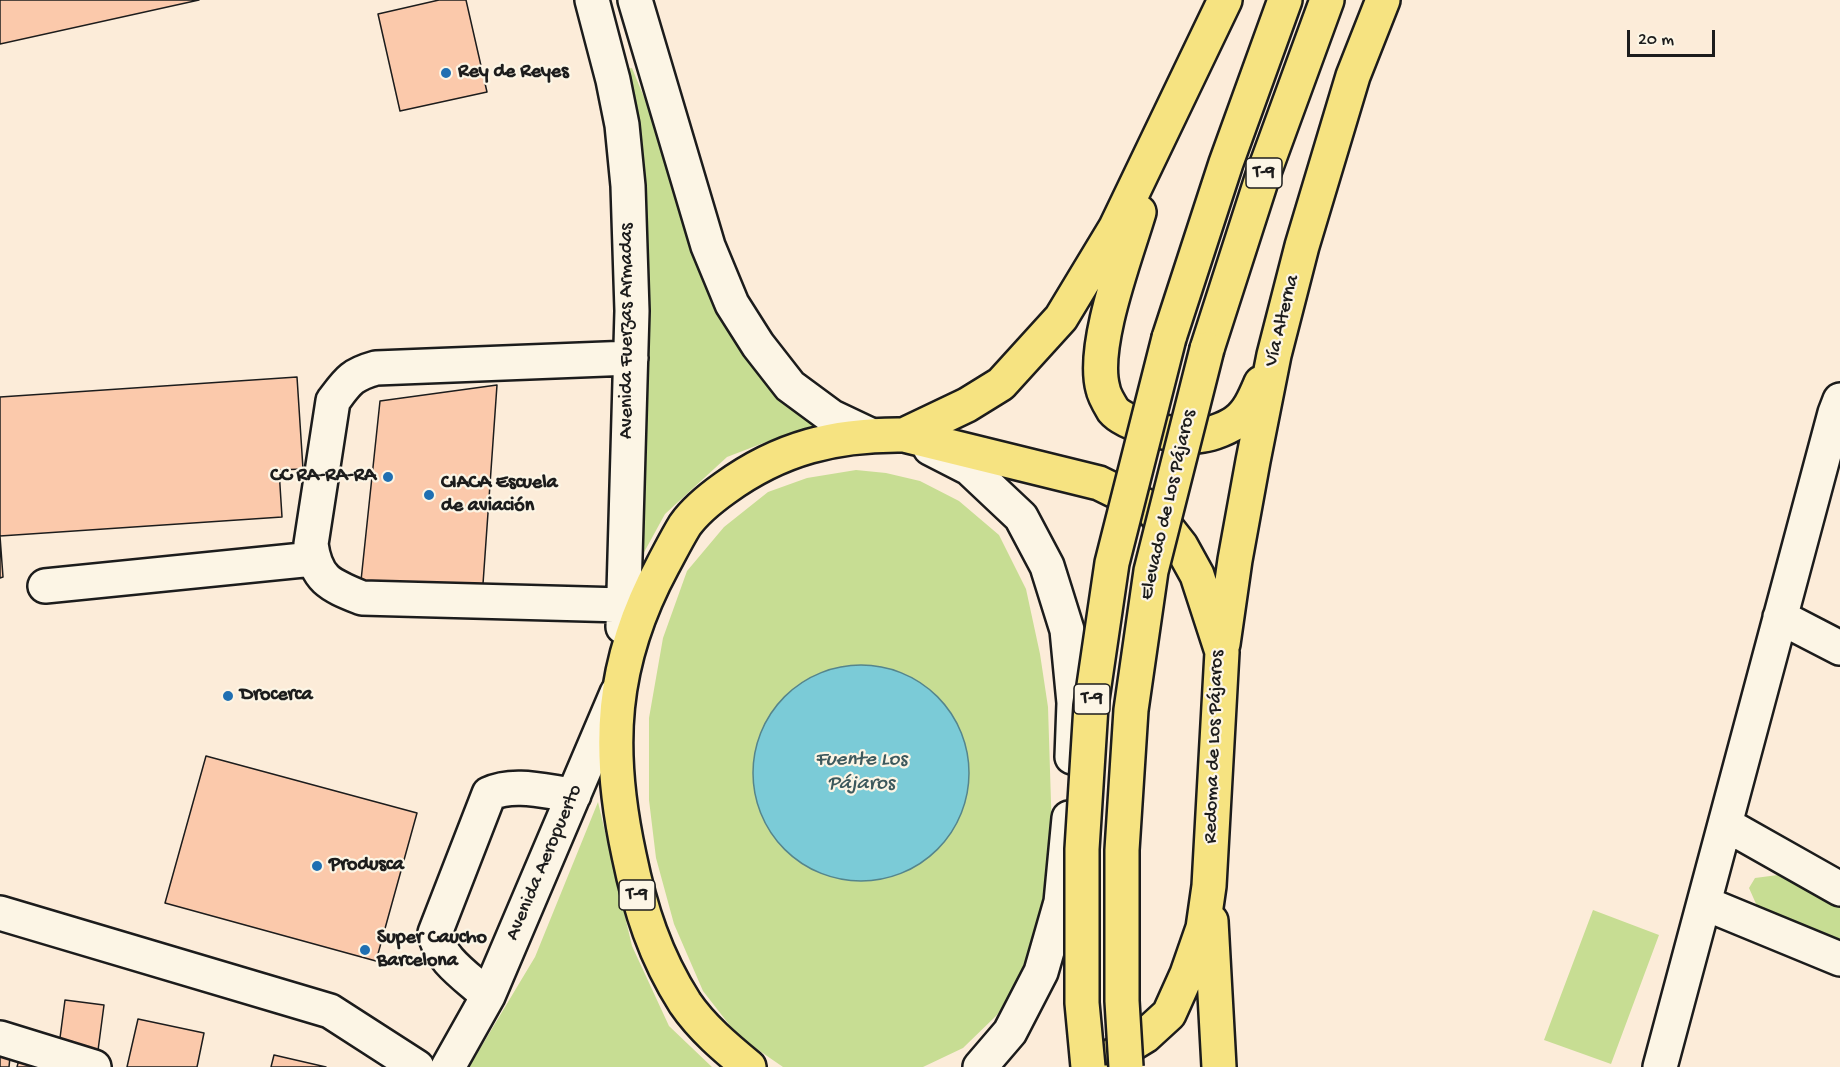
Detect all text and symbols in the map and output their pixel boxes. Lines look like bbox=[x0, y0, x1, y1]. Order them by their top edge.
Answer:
scale bar bbox=[1630, 18, 1718, 56]
text: 20 m bbox=[1638, 30, 1674, 51]
place label: Rey de Reyes bbox=[458, 61, 568, 85]
marker: Rey de Reyes bbox=[439, 66, 453, 80]
road number: T-9 bbox=[1246, 158, 1282, 188]
street label: Avenida Fuerzas Armadas bbox=[616, 223, 640, 439]
street label: Vía Alterna bbox=[1260, 273, 1306, 369]
street label: Elevado de Los Pájaros bbox=[1135, 408, 1203, 602]
place label: CC RA-RA-RA bbox=[270, 465, 376, 489]
marker: CC RA-RA-RA bbox=[381, 470, 395, 484]
place label: CIACA Escuela de aviación bbox=[441, 472, 558, 519]
marker: CIACA Escuela de aviación bbox=[422, 488, 436, 502]
street label: Redoma de Los Pájaros bbox=[1200, 650, 1230, 844]
place label: Drocerca bbox=[240, 684, 313, 708]
road number: T-9 bbox=[1074, 684, 1110, 714]
marker: Drocerca bbox=[221, 689, 235, 703]
water label: Fuente Los Pájaros bbox=[815, 748, 907, 798]
street label: Avenida Aeropuerto bbox=[501, 781, 589, 945]
place label: Produsca bbox=[329, 854, 404, 878]
marker: Produsca bbox=[310, 859, 324, 873]
road number: T-9 bbox=[619, 880, 655, 910]
place label: Super Caucho Barcelona bbox=[377, 927, 487, 974]
marker: Super Caucho Barcelona bbox=[358, 943, 372, 957]

